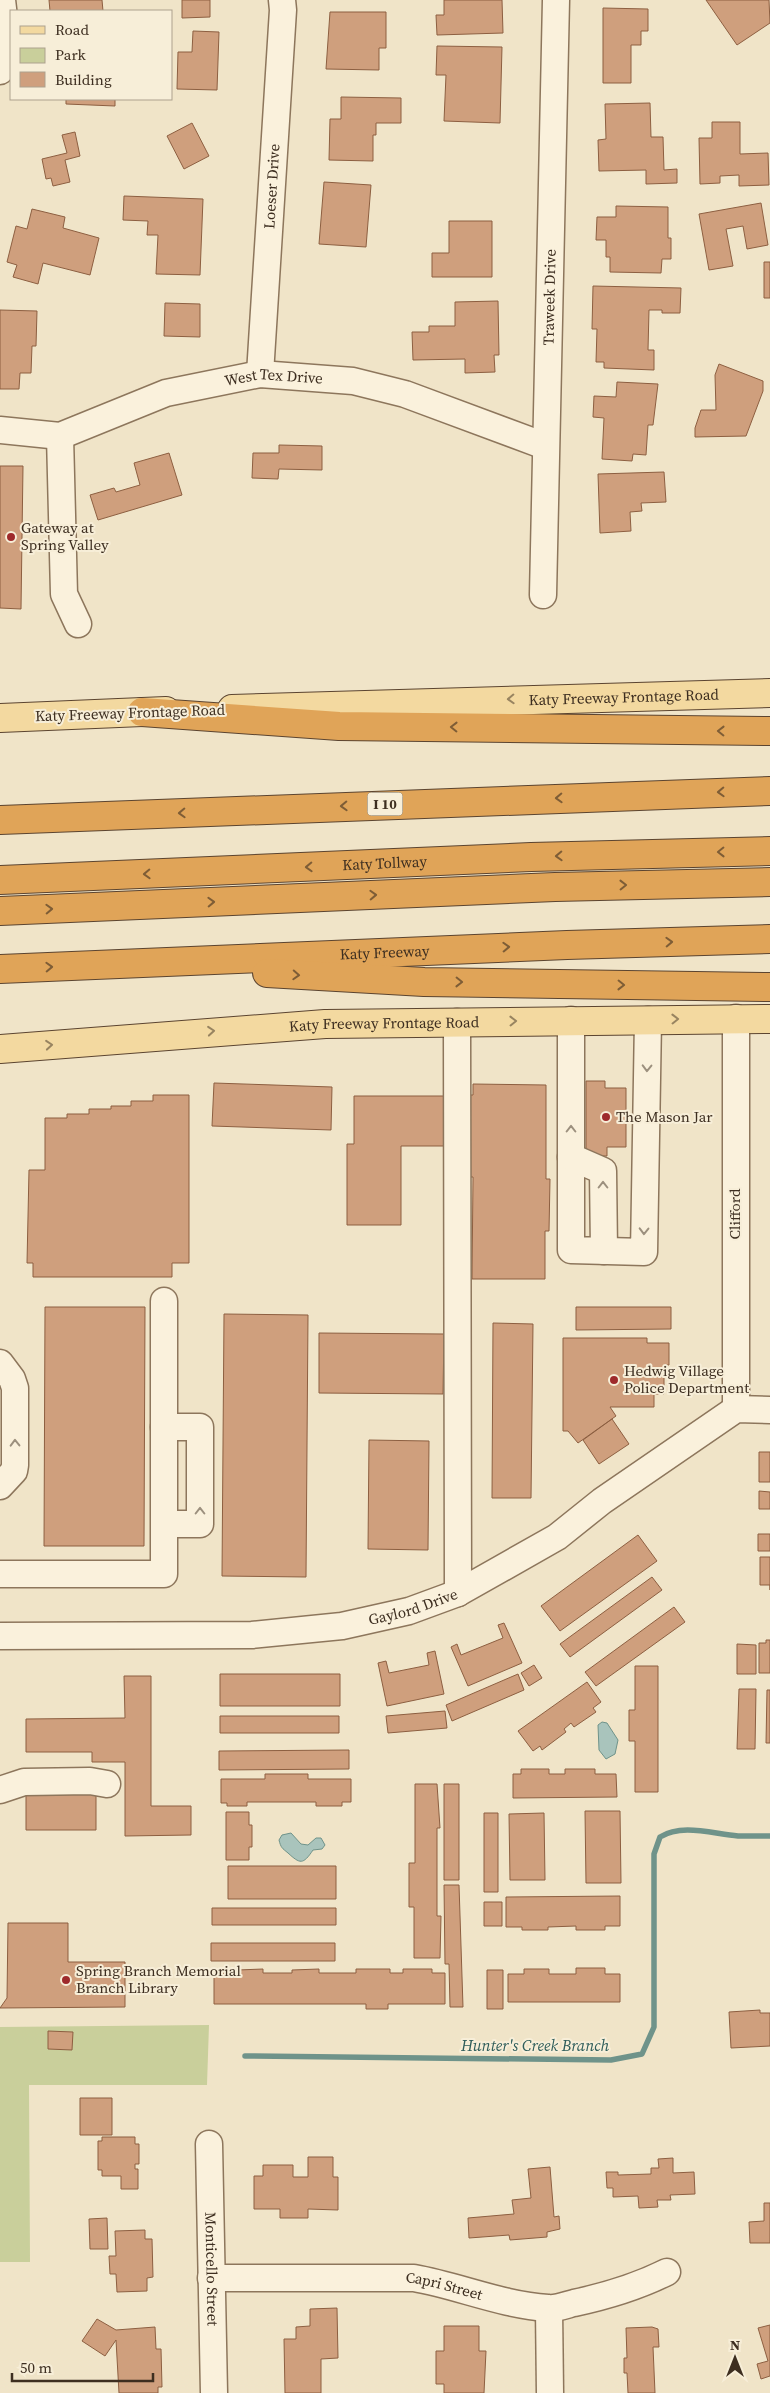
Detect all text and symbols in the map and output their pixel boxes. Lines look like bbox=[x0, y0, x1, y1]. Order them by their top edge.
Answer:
legend bbox=[10, 10, 172, 100]
text: Road bbox=[55, 19, 89, 40]
text: Park bbox=[55, 44, 87, 65]
text: Building bbox=[55, 69, 112, 90]
street label: Loeser Drive bbox=[258, 143, 285, 229]
street label: Traweek Drive bbox=[537, 248, 561, 345]
street label: West Tex Drive bbox=[222, 363, 324, 391]
place label: Gateway at Spring Valley bbox=[21, 517, 109, 555]
marker: Gateway at Spring Valley bbox=[5, 531, 17, 543]
street label: Katy Freeway Frontage Road bbox=[528, 684, 720, 710]
one-way arrow bbox=[507, 694, 515, 705]
street label: Katy Freeway Frontage Road bbox=[35, 699, 226, 726]
one-way arrow bbox=[450, 722, 458, 732]
one-way arrow bbox=[717, 725, 725, 736]
one-way arrow bbox=[717, 787, 725, 798]
road number: I 10 bbox=[368, 792, 402, 816]
one-way arrow bbox=[555, 793, 563, 804]
one-way arrow bbox=[340, 801, 348, 811]
one-way arrow bbox=[177, 807, 185, 818]
one-way arrow bbox=[717, 847, 725, 857]
street label: Katy Tollway bbox=[342, 851, 428, 875]
one-way arrow bbox=[555, 851, 563, 862]
one-way arrow bbox=[305, 861, 313, 872]
one-way arrow bbox=[142, 868, 150, 879]
one-way arrow bbox=[619, 880, 627, 891]
one-way arrow bbox=[370, 889, 378, 900]
one-way arrow bbox=[207, 896, 215, 907]
one-way arrow bbox=[45, 903, 53, 914]
one-way arrow bbox=[665, 937, 673, 947]
street label: Katy Freeway bbox=[339, 940, 430, 965]
one-way arrow bbox=[503, 942, 511, 953]
one-way arrow bbox=[45, 961, 53, 972]
one-way arrow bbox=[293, 969, 301, 980]
one-way arrow bbox=[455, 977, 463, 987]
one-way arrow bbox=[618, 980, 625, 990]
street label: Katy Freeway Frontage Road bbox=[288, 1011, 480, 1037]
one-way arrow bbox=[672, 1014, 679, 1024]
one-way arrow bbox=[509, 1016, 517, 1026]
one-way arrow bbox=[207, 1026, 215, 1037]
one-way arrow bbox=[45, 1039, 53, 1050]
one-way arrow bbox=[642, 1065, 652, 1073]
place label: The Mason Jar bbox=[616, 1106, 713, 1127]
marker: The Mason Jar bbox=[600, 1111, 612, 1123]
one-way arrow bbox=[566, 1125, 576, 1132]
one-way arrow bbox=[598, 1180, 608, 1188]
street label: Clifford bbox=[724, 1188, 745, 1240]
one-way arrow bbox=[639, 1228, 649, 1235]
place label: Hedwig Village Police Department bbox=[624, 1360, 749, 1398]
marker: Hedwig Village Police Department bbox=[608, 1374, 620, 1386]
one-way arrow bbox=[10, 1439, 20, 1446]
one-way arrow bbox=[195, 1507, 205, 1515]
street label: Gaylord Drive bbox=[366, 1583, 461, 1630]
place label: Spring Branch Memorial Branch Library bbox=[76, 1960, 241, 1998]
marker: Spring Branch Memorial Branch Library bbox=[60, 1974, 72, 1986]
water label: Hunter's Creek Branch bbox=[460, 2034, 609, 2056]
street label: Monticello Street bbox=[200, 2212, 224, 2326]
street label: Capri Street bbox=[406, 2267, 485, 2305]
north arrow bbox=[710, 2333, 760, 2383]
text: N bbox=[730, 2335, 740, 2355]
scale bar bbox=[12, 2350, 154, 2382]
text: 50 m bbox=[20, 2357, 52, 2378]

